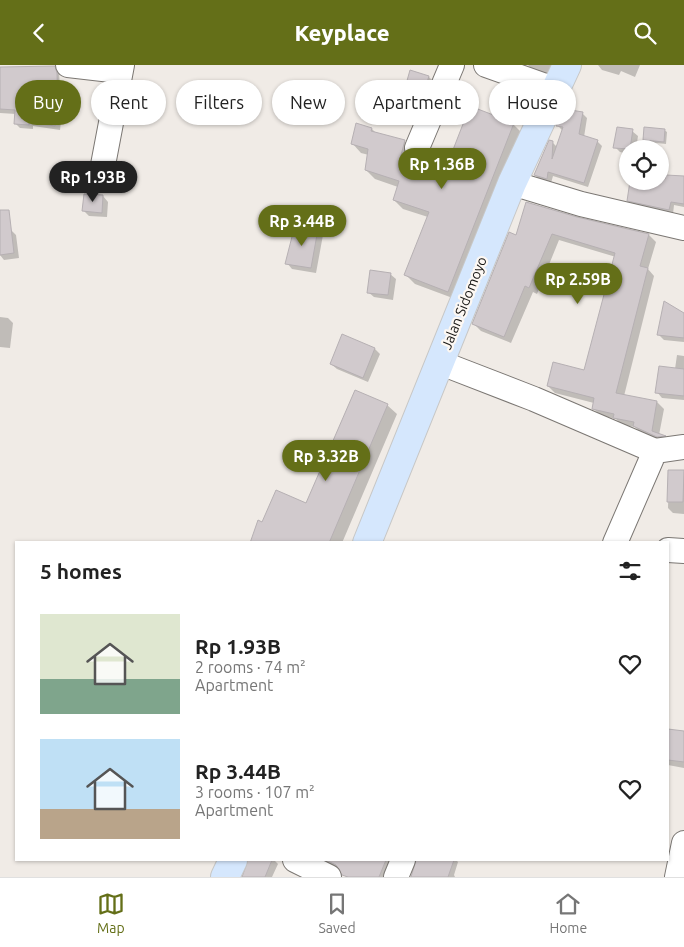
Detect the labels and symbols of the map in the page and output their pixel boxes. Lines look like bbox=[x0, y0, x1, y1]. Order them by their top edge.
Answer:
pin: Rp 1.36B bbox=[390, 147, 494, 190]
pin: Rp 1.93B bbox=[41, 161, 145, 203]
pin: Rp 3.44B bbox=[250, 205, 354, 247]
street label: Jalan Sidomoyo bbox=[438, 254, 490, 352]
pin: Rp 2.59B bbox=[526, 263, 630, 305]
pin: Rp 3.32B bbox=[274, 439, 378, 482]

